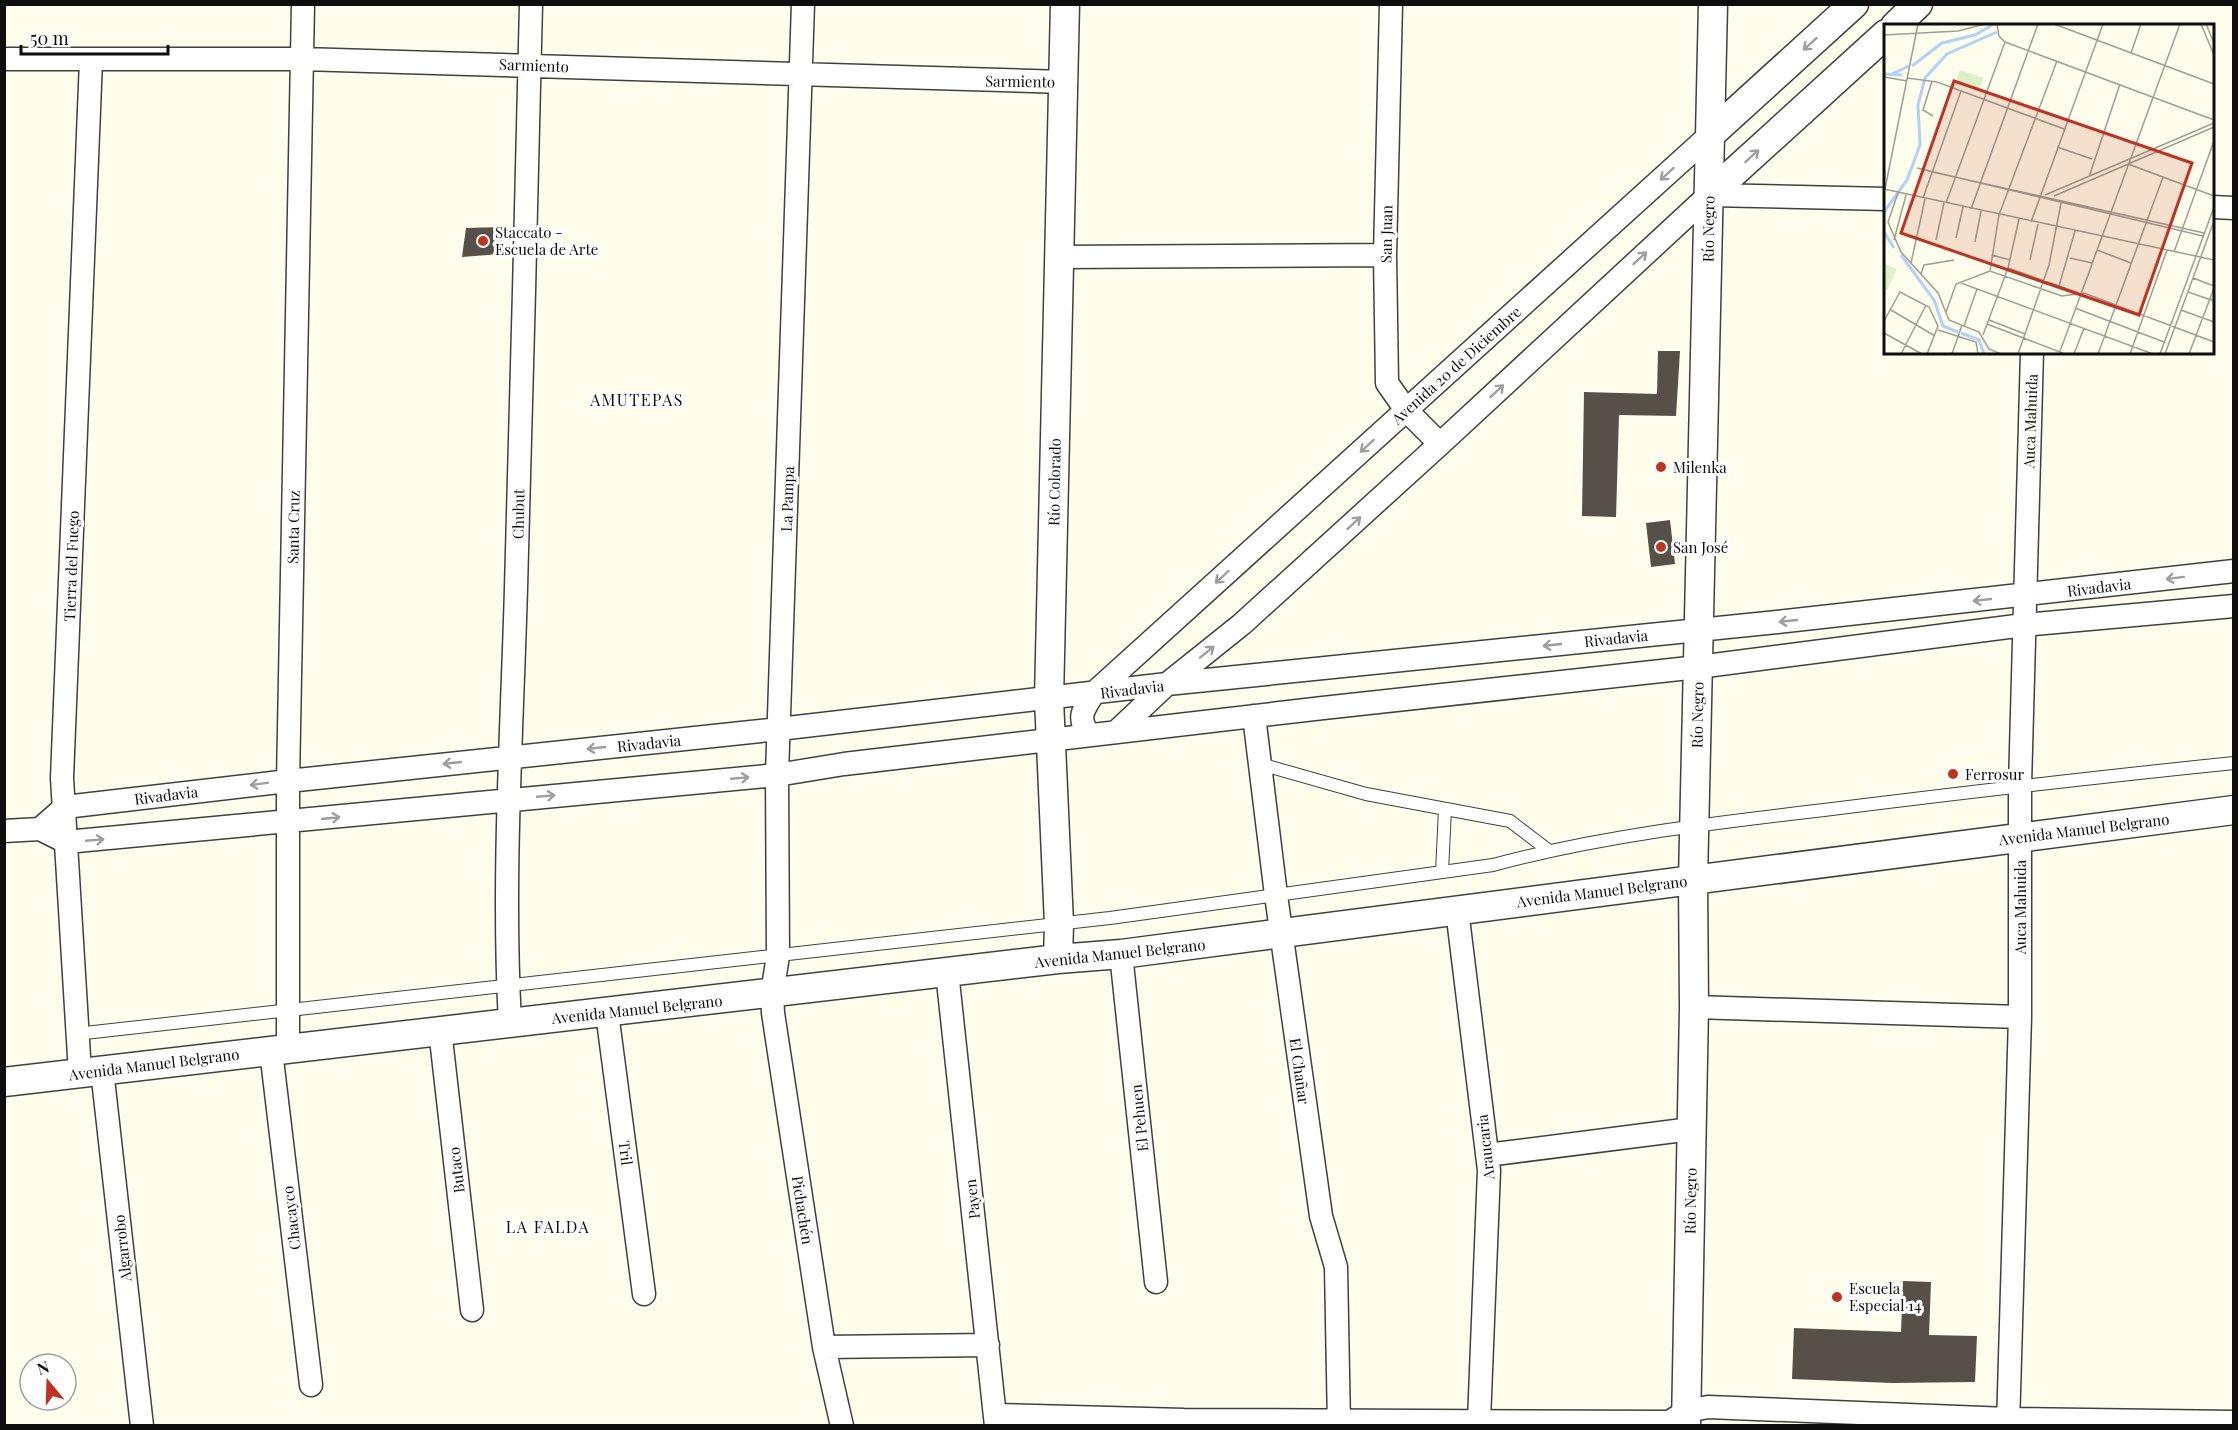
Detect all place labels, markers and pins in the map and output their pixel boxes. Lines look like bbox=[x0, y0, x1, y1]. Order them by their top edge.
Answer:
place label: Staccato - Escuela de Arte bbox=[495, 222, 598, 259]
marker: Staccato - Escuela de Arte bbox=[476, 234, 490, 248]
place label: Milenka bbox=[1673, 457, 1727, 477]
marker: Milenka bbox=[1654, 460, 1668, 474]
place label: San José bbox=[1673, 537, 1728, 557]
marker: San José bbox=[1654, 540, 1668, 554]
place label: Ferrosur bbox=[1965, 764, 2024, 784]
marker: Ferrosur bbox=[1946, 767, 1960, 781]
place label: Escuela Especial 14 bbox=[1849, 1278, 1921, 1315]
marker: Escuela Especial 14 bbox=[1830, 1290, 1844, 1304]

